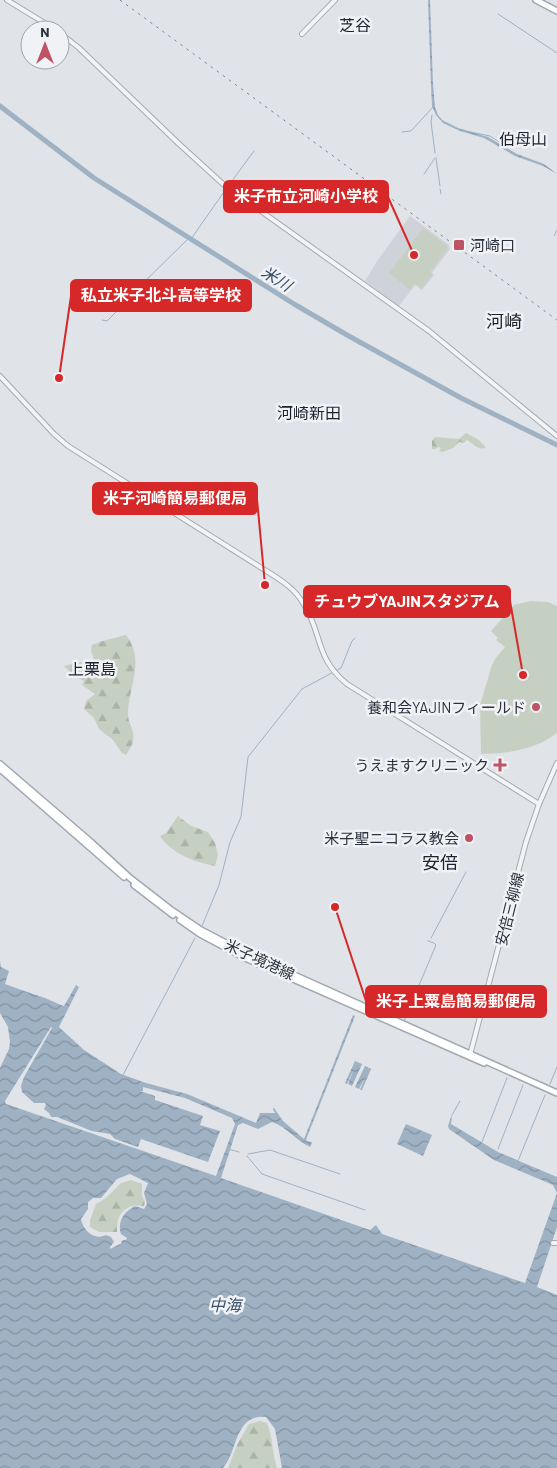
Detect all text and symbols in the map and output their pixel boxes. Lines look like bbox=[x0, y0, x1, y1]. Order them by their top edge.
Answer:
district label: 芝谷 bbox=[339, 15, 371, 34]
north arrow bbox=[20, 20, 70, 70]
text: N bbox=[40, 23, 50, 40]
district label: 伯母山 bbox=[499, 129, 547, 148]
callout: 米子市立河崎小学校 bbox=[224, 181, 388, 212]
text: 米子市立河崎小学校 bbox=[234, 186, 378, 205]
place label: 河崎口 bbox=[470, 236, 515, 254]
marker: 河崎口 bbox=[452, 238, 466, 252]
water label: 米川 bbox=[258, 261, 297, 296]
callout: 私立米子北斗高等学校 bbox=[71, 280, 251, 311]
text: 私立米子北斗高等学校 bbox=[81, 285, 241, 304]
district label: 河崎 bbox=[486, 310, 522, 332]
district label: 河崎新田 bbox=[277, 403, 341, 422]
callout: 米子河崎簡易郵便局 bbox=[93, 483, 257, 514]
text: 米子河崎簡易郵便局 bbox=[103, 488, 247, 507]
callout: チュウブYAJINスタジアム bbox=[304, 586, 510, 617]
text: チュウブYAJINスタジアム bbox=[314, 591, 500, 610]
district label: 上栗島 bbox=[68, 659, 116, 678]
place label: 養和会YAJINフィールド bbox=[367, 698, 526, 716]
marker: 養和会YAJINフィールド bbox=[530, 701, 542, 713]
place label: うえますクリニック bbox=[354, 756, 489, 774]
marker: うえますクリニック bbox=[493, 758, 507, 772]
place label: 米子聖ニコラス教会 bbox=[324, 829, 459, 847]
marker: 米子聖ニコラス教会 bbox=[463, 832, 475, 844]
district label: 安倍 bbox=[422, 851, 458, 873]
street label: 安倍三柳線 bbox=[491, 870, 527, 948]
street label: 米子境港線 bbox=[222, 935, 298, 983]
callout: 米子上粟島簡易郵便局 bbox=[366, 986, 546, 1017]
text: 米子上粟島簡易郵便局 bbox=[376, 991, 536, 1010]
water label: 中海 bbox=[209, 1295, 244, 1314]

